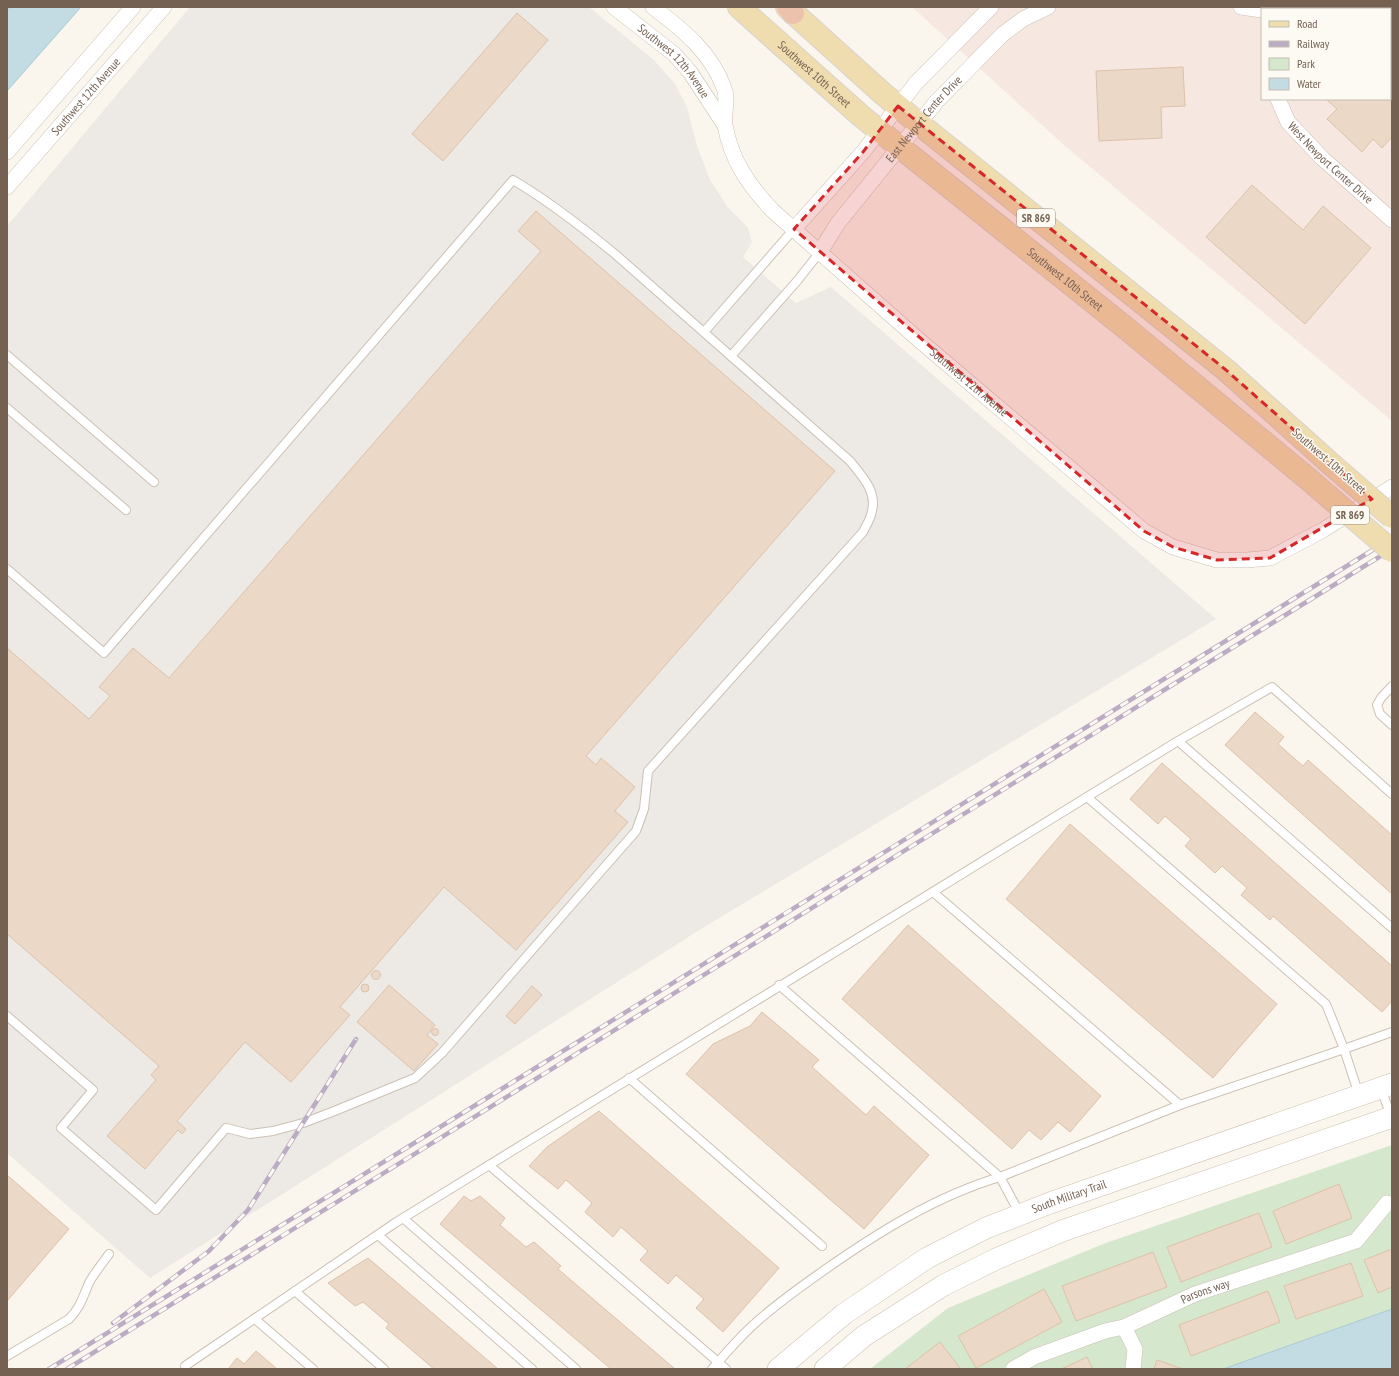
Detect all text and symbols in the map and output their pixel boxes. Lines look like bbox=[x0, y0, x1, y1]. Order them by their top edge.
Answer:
legend bbox=[1261, 8, 1391, 100]
text: Road bbox=[1297, 16, 1317, 31]
street label: Southwest 12th Avenue bbox=[635, 20, 713, 101]
text: Railway bbox=[1297, 36, 1330, 51]
street label: Southwest 10th Street bbox=[775, 37, 855, 111]
street label: Southwest 12th Avenue bbox=[48, 54, 123, 138]
text: Park bbox=[1297, 56, 1315, 71]
street label: East Newport Center Drive bbox=[882, 72, 965, 165]
text: Water bbox=[1297, 76, 1322, 91]
street label: West Newport Center Drive bbox=[1285, 119, 1376, 207]
road number: SR 869 bbox=[1017, 209, 1055, 227]
street label: Southwest 10th Street bbox=[1024, 244, 1107, 314]
street label: Southwest 12th Avenue bbox=[927, 345, 1011, 419]
street label: Southwest 10th Street bbox=[1289, 425, 1370, 497]
road number: SR 869 bbox=[1331, 506, 1369, 524]
street label: South Military Trail bbox=[1029, 1176, 1108, 1216]
street label: Parsons way bbox=[1178, 1275, 1232, 1307]

